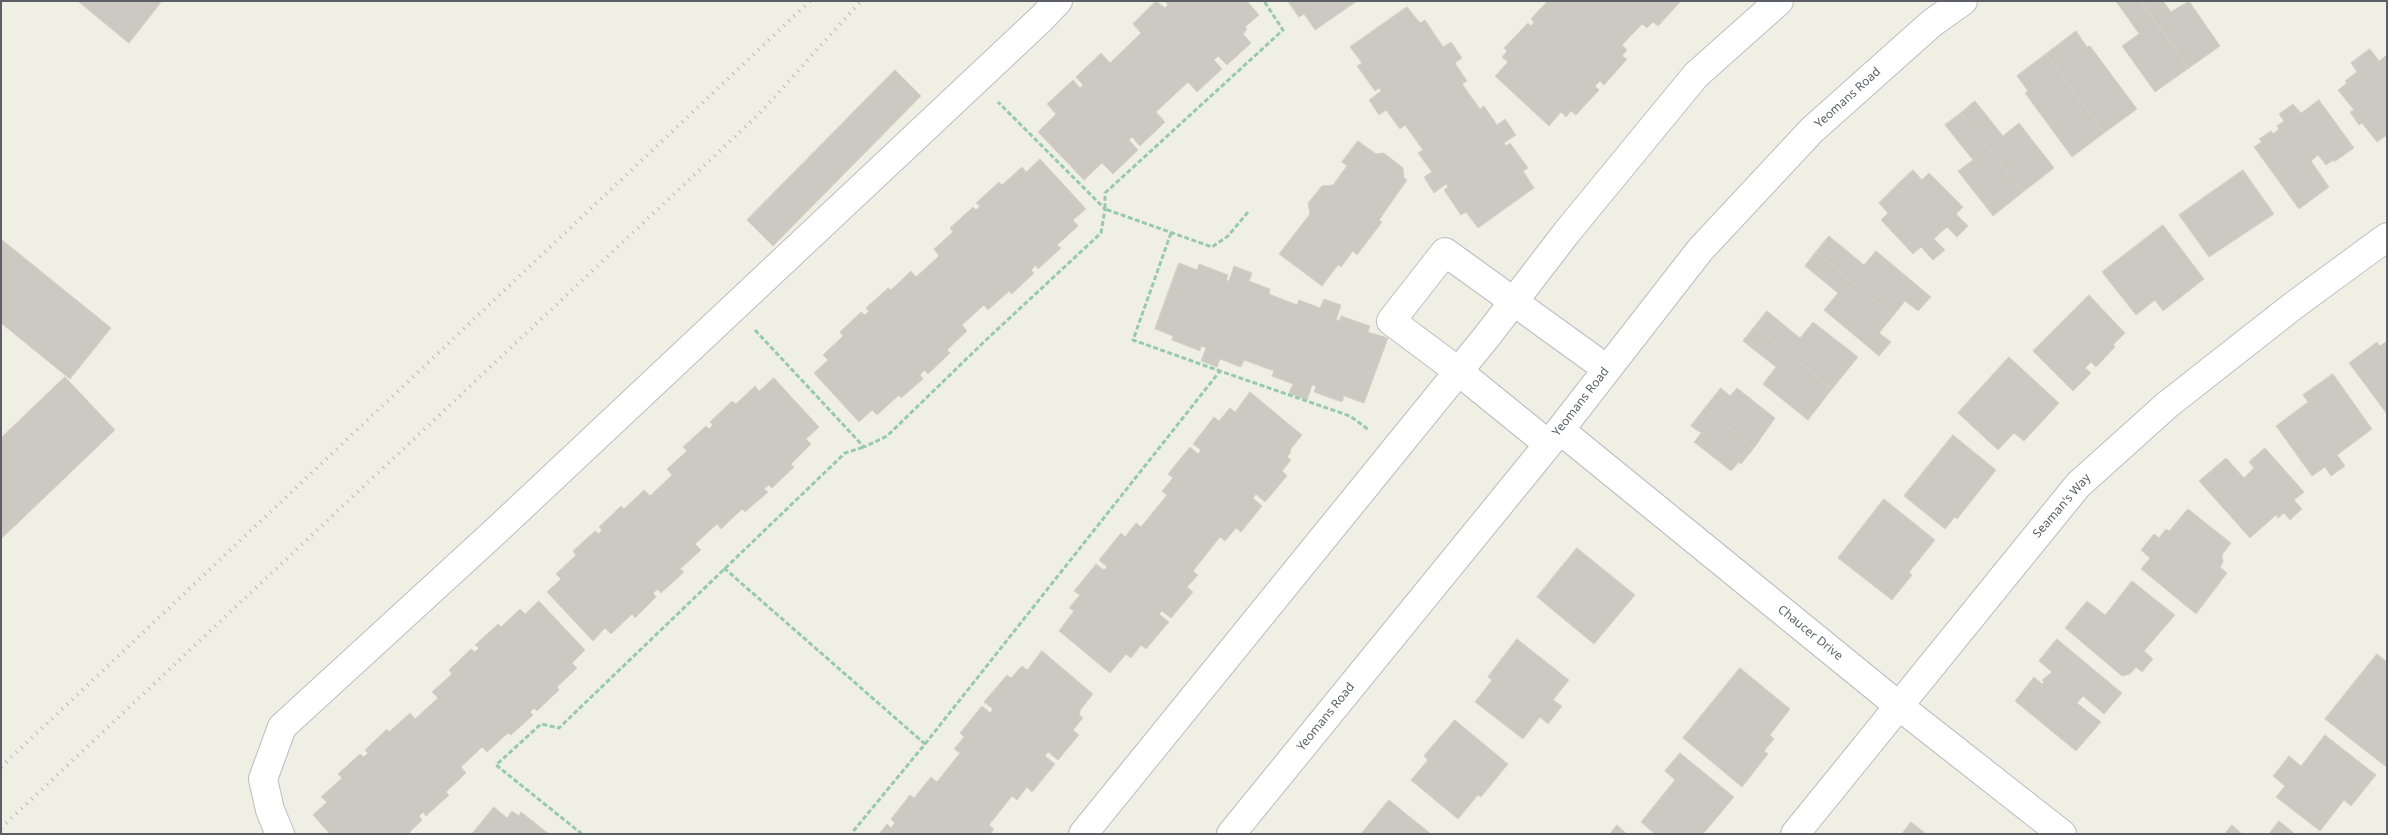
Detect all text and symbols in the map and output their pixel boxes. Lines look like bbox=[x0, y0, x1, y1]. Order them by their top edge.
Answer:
street label: Yeomans Road bbox=[1812, 65, 1884, 131]
street label: Yeomans Road bbox=[1550, 365, 1612, 439]
street label: Seaman's Way bbox=[2030, 471, 2094, 541]
street label: Chaucer Drive bbox=[1775, 602, 1845, 664]
street label: Yeomans Road bbox=[1294, 680, 1358, 754]

